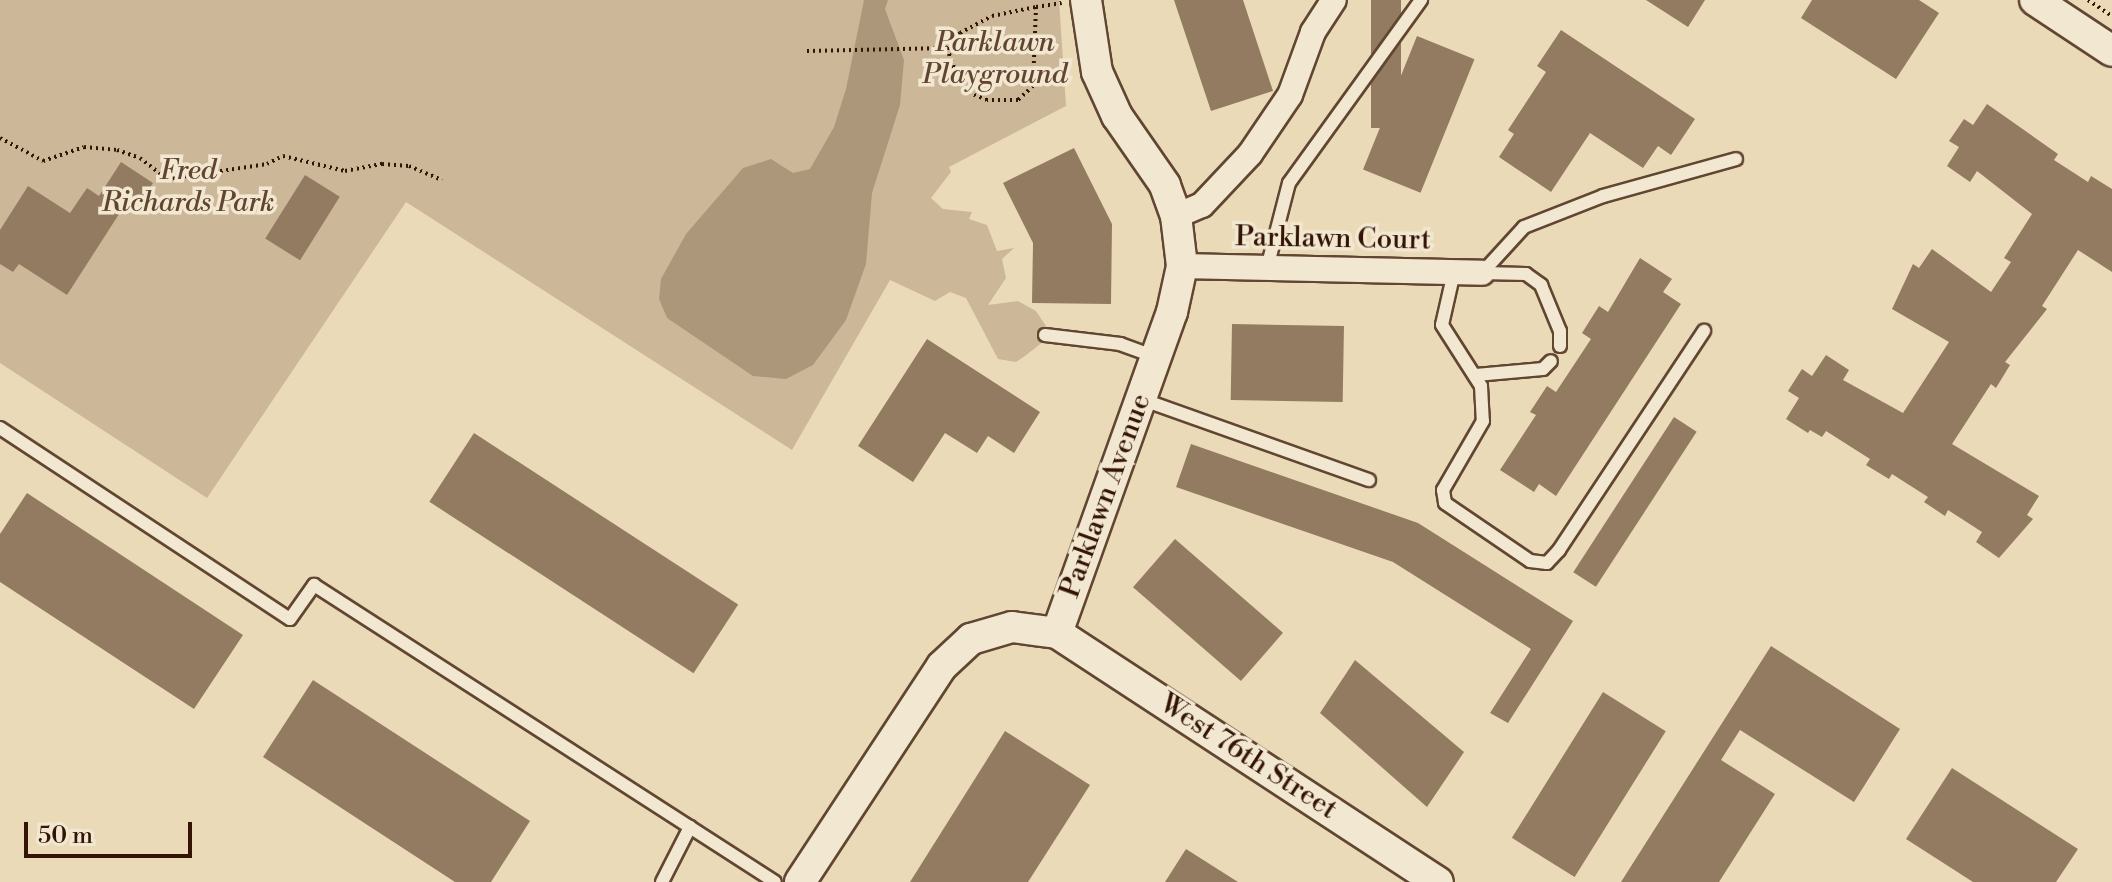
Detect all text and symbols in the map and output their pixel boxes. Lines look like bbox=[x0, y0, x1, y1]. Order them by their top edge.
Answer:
park label: Parklawn Playground bbox=[923, 26, 1067, 92]
park label: Fred Richards Park bbox=[102, 154, 274, 220]
street label: Parklawn Court bbox=[1235, 220, 1431, 258]
street label: Parklawn Avenue bbox=[1054, 389, 1158, 603]
street label: West 76th Street bbox=[1153, 687, 1343, 827]
scale bar bbox=[28, 806, 196, 856]
text: 50 m bbox=[38, 821, 93, 851]

